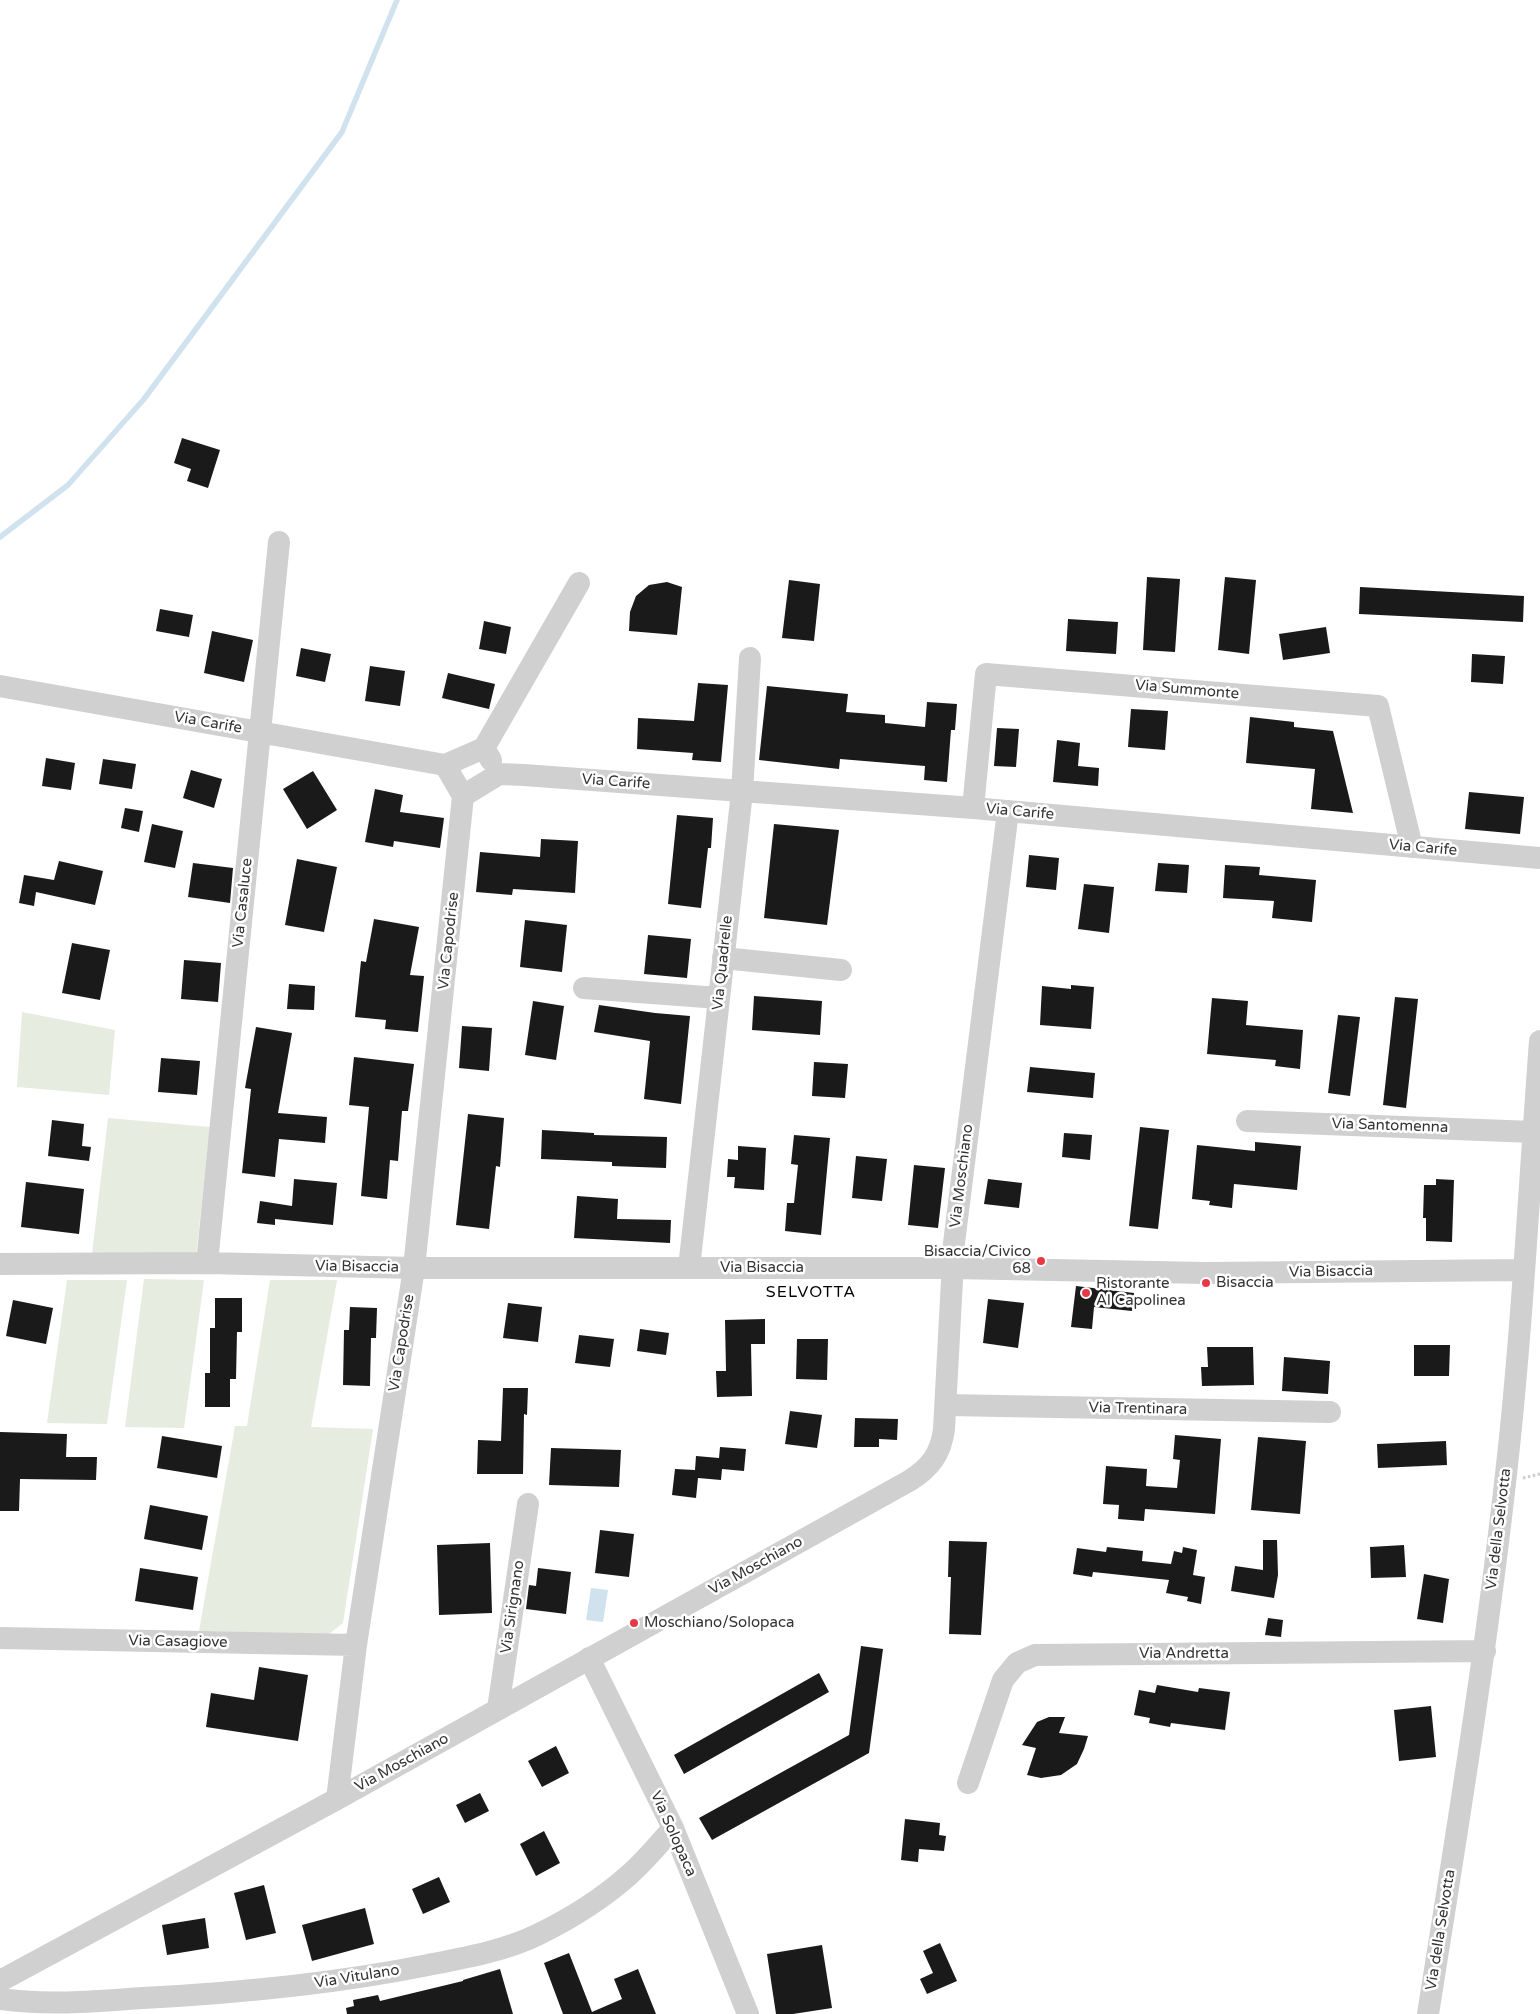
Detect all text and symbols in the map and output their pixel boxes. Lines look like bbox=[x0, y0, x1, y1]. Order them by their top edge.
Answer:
street label: Via Summonte bbox=[1134, 676, 1240, 704]
street label: Via Carife bbox=[173, 708, 243, 738]
street label: Via Carife bbox=[581, 771, 651, 793]
street label: Via Carife bbox=[985, 800, 1055, 824]
street label: Via Carife bbox=[1388, 836, 1458, 860]
street label: Via Casaluce bbox=[229, 857, 257, 949]
street label: Via Capodrise bbox=[435, 891, 463, 991]
street label: Via Quadrelle bbox=[709, 915, 737, 1011]
street label: Via Santomenna bbox=[1331, 1115, 1449, 1137]
street label: Via Moschiano bbox=[947, 1123, 977, 1229]
place label: Bisaccia/Civico 68 bbox=[924, 1243, 1031, 1278]
marker: Bisaccia/Civico 68 bbox=[1035, 1255, 1047, 1267]
street label: Via Bisaccia bbox=[315, 1257, 399, 1277]
street label: Via Bisaccia bbox=[720, 1259, 804, 1277]
street label: Via Bisaccia bbox=[1289, 1262, 1373, 1282]
place label: Bisaccia bbox=[1216, 1274, 1274, 1292]
place label: Ristorante Al Capolinea bbox=[1096, 1275, 1186, 1310]
marker: Bisaccia bbox=[1200, 1277, 1212, 1289]
district label: SELVOTTA bbox=[765, 1283, 857, 1303]
marker: Ristorante Al Capolinea bbox=[1080, 1287, 1092, 1299]
street label: Via Capodrise bbox=[385, 1293, 419, 1393]
street label: Via Trentinara bbox=[1088, 1399, 1188, 1419]
street label: Via della Selvotta bbox=[1483, 1467, 1515, 1591]
street label: Via Moschiano bbox=[706, 1533, 806, 1599]
street label: Via Sirignano bbox=[498, 1559, 528, 1655]
place label: Moschiano/Solopaca bbox=[644, 1614, 794, 1632]
marker: Moschiano/Solopaca bbox=[628, 1617, 640, 1629]
street label: Via Casagiove bbox=[128, 1632, 228, 1652]
street label: Via Andretta bbox=[1139, 1645, 1229, 1663]
street label: Via Moschiano bbox=[352, 1730, 452, 1796]
street label: Via Solopaca bbox=[646, 1788, 700, 1880]
street label: Via della Selvotta bbox=[1423, 1868, 1459, 1992]
street label: Via Vitulano bbox=[313, 1961, 401, 1993]

